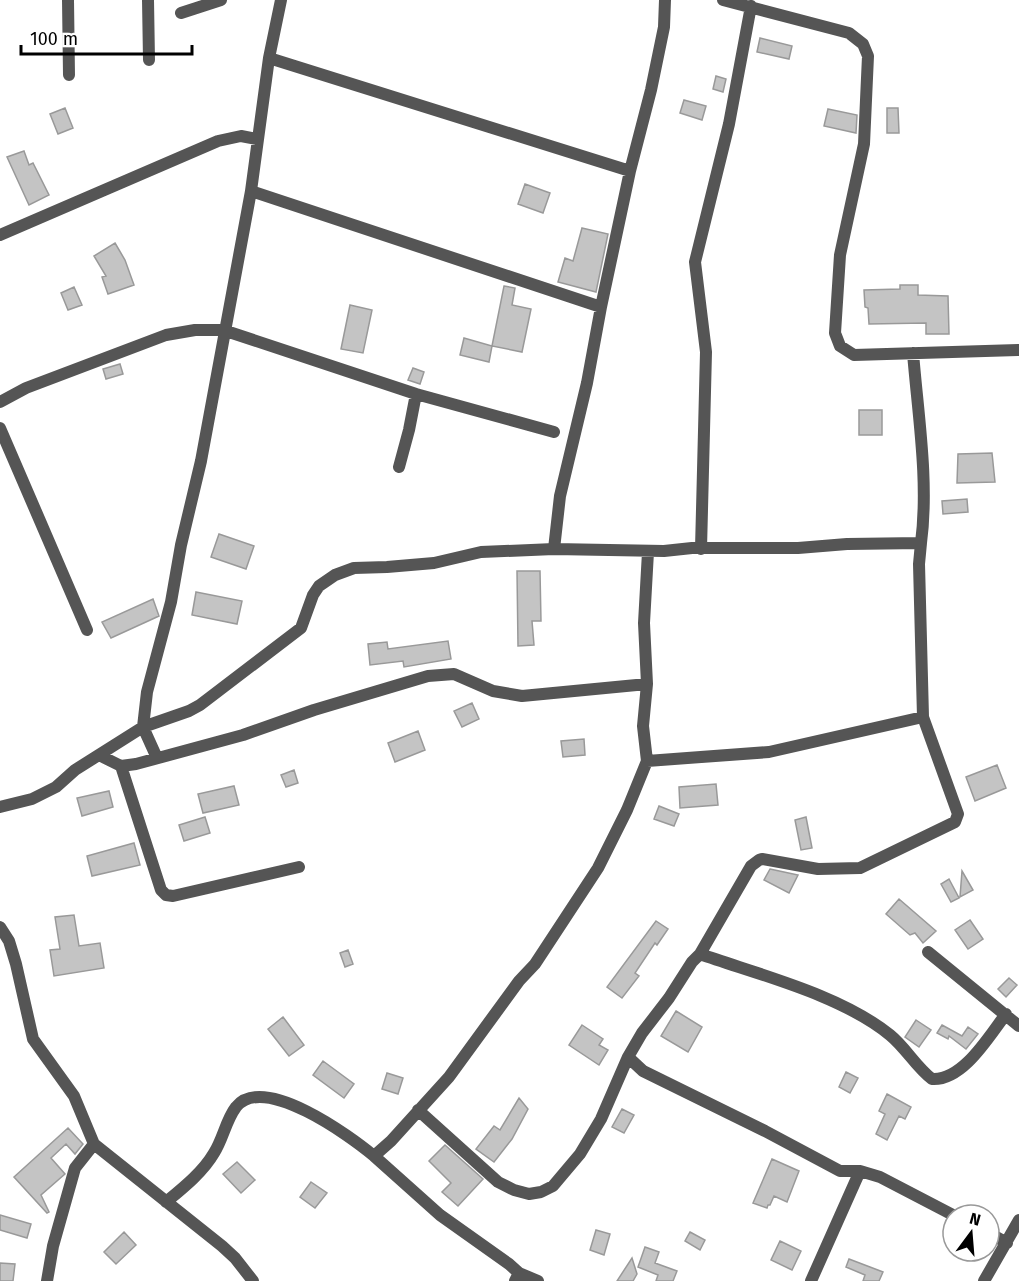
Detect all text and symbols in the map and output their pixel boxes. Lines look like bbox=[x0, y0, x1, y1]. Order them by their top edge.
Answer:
scale bar bbox=[21, 18, 192, 56]
text: 100 m bbox=[30, 28, 78, 50]
north arrow bbox=[941, 1203, 1001, 1263]
text: N bbox=[967, 1208, 983, 1230]

